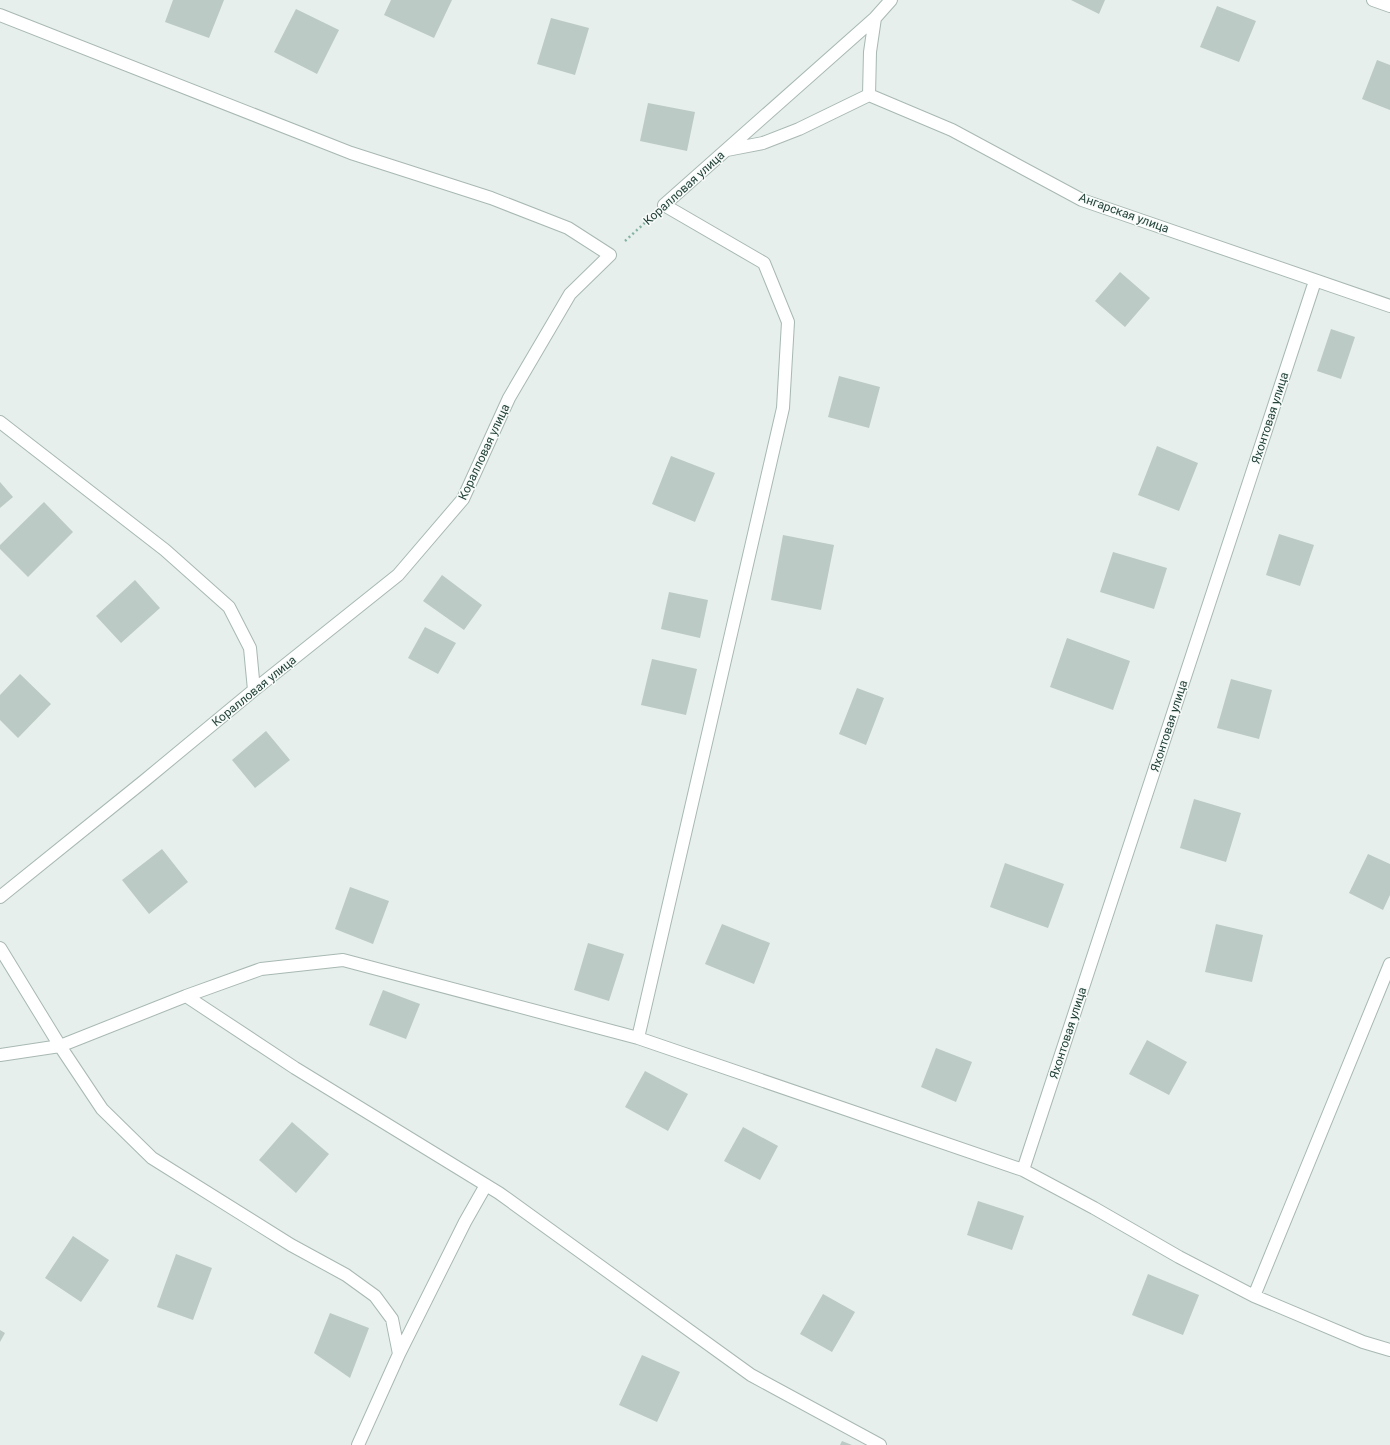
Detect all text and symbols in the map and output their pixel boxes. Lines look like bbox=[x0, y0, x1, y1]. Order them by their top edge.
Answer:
street label: Коралловая улица bbox=[641, 148, 727, 228]
street label: Ангарская улица bbox=[1077, 190, 1171, 236]
street label: Яхонтовая улица bbox=[1249, 370, 1291, 466]
street label: Коралловая улица bbox=[456, 402, 512, 502]
street label: Коралловая улица bbox=[209, 653, 299, 729]
street label: Яхонтовая улица bbox=[1148, 678, 1190, 774]
street label: Яхонтовая улица bbox=[1047, 985, 1089, 1081]

